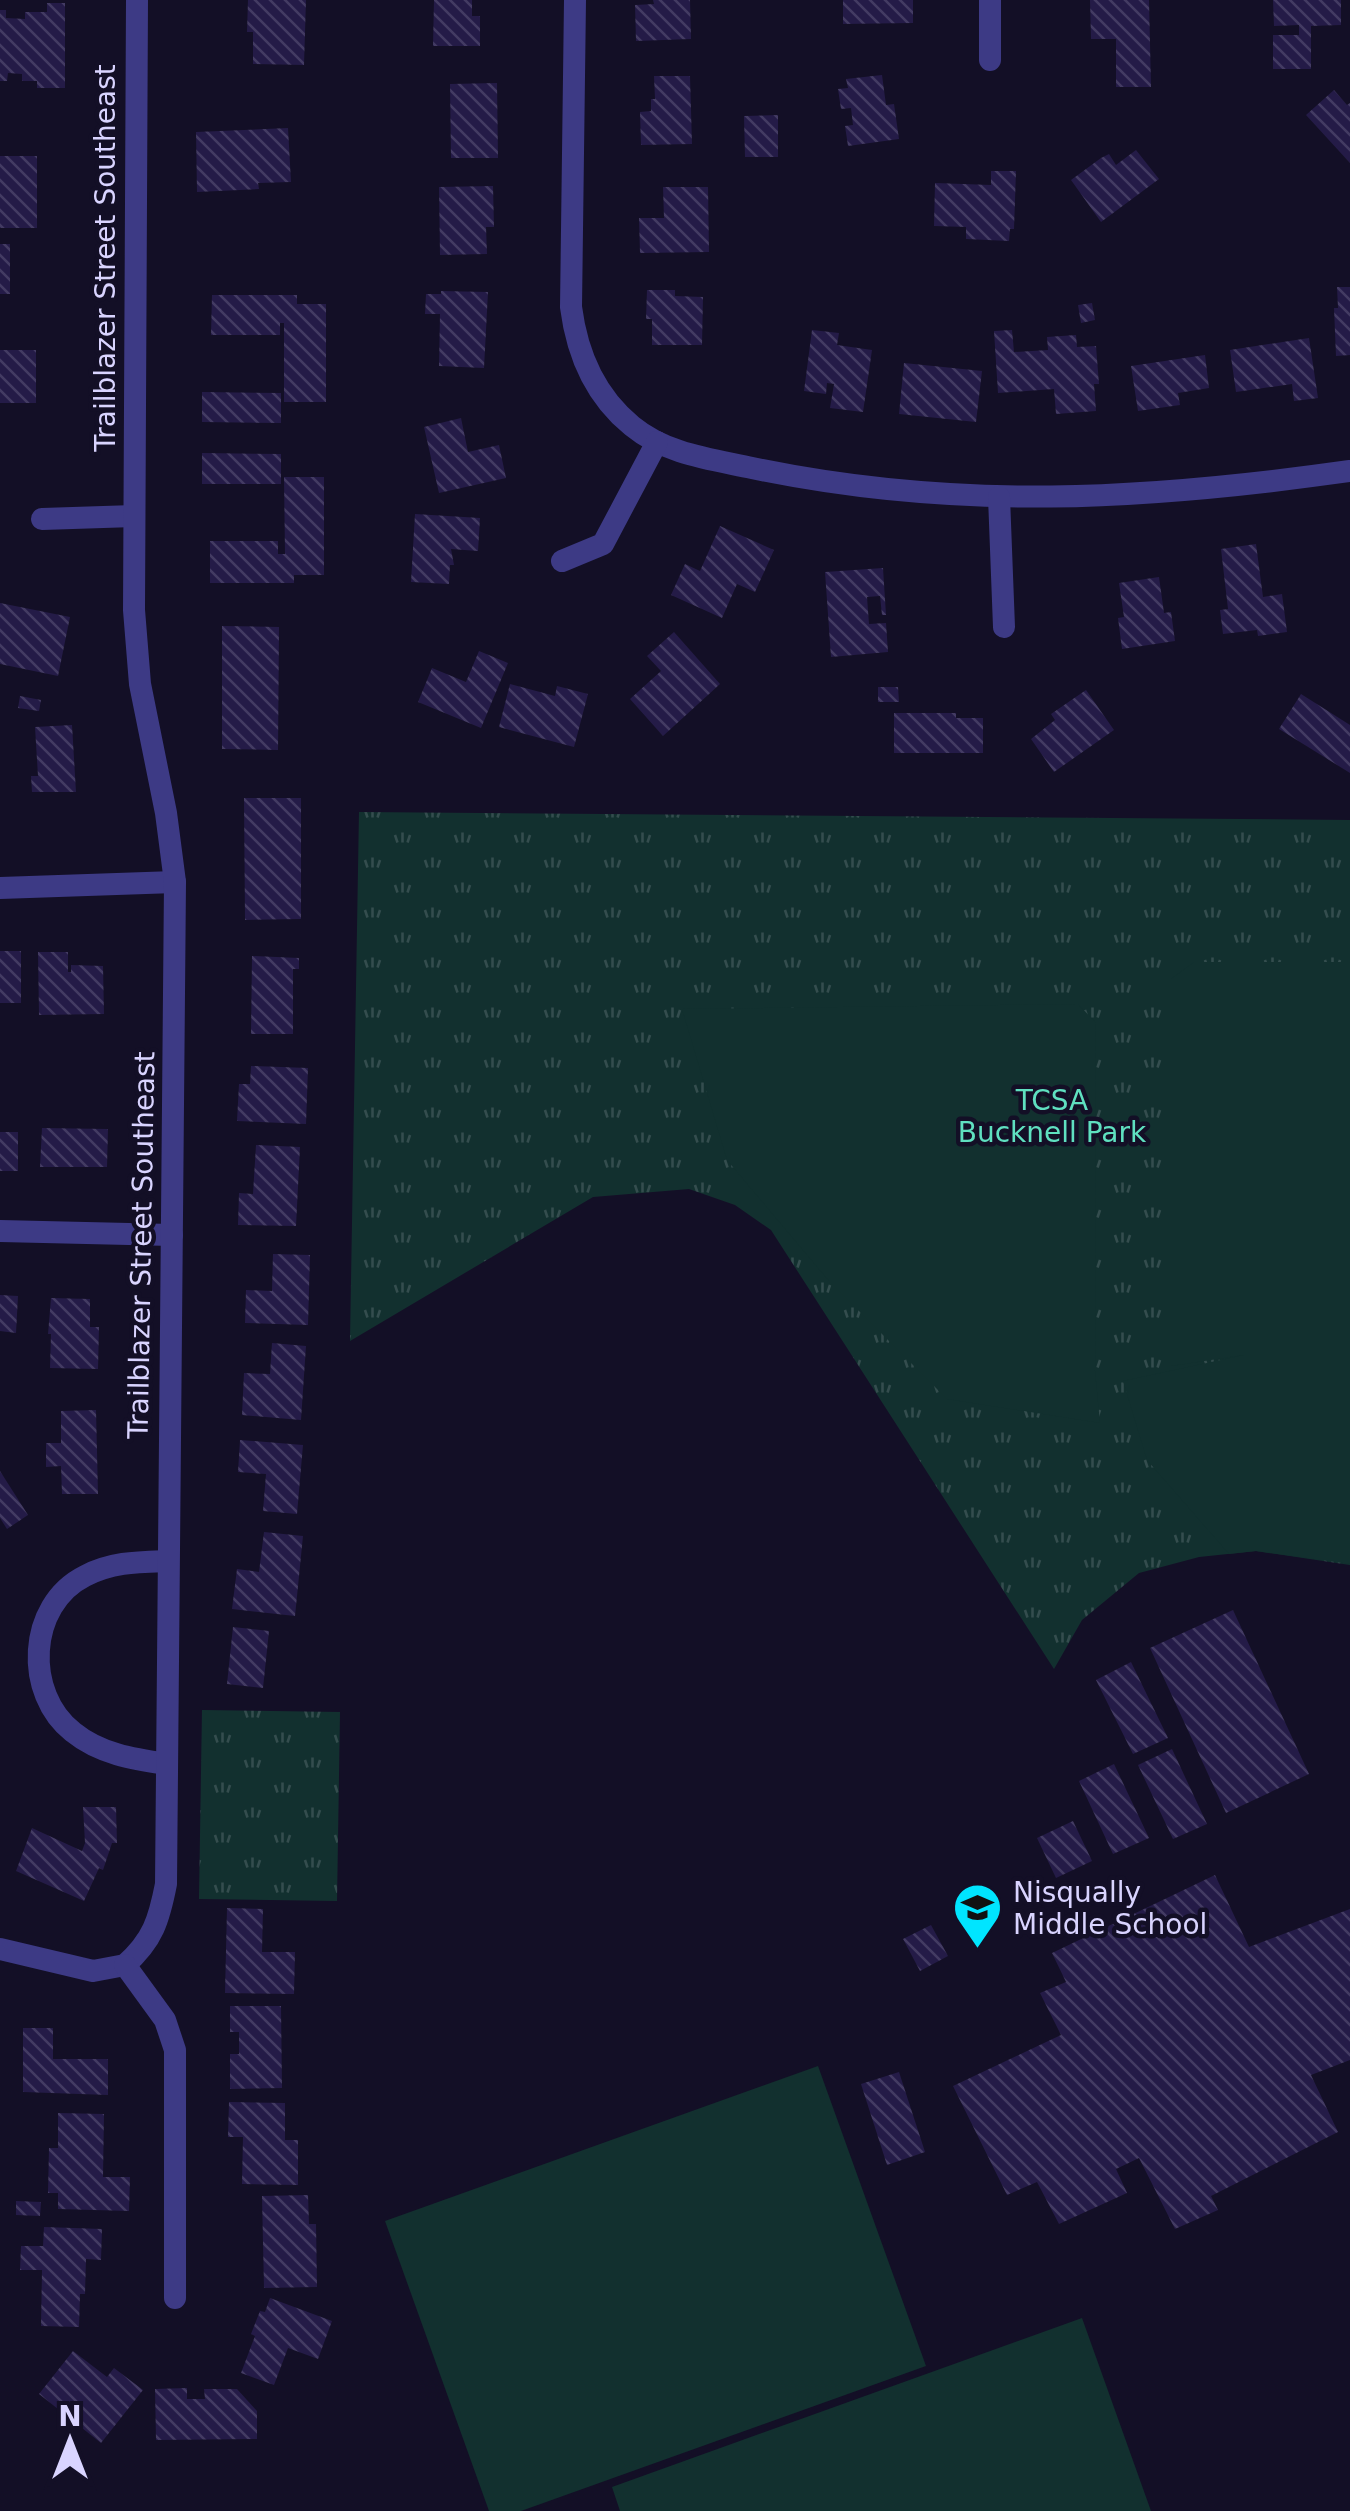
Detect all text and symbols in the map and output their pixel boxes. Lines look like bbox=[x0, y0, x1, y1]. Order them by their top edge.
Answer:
street label: Trailblazer Street Southeast bbox=[89, 64, 122, 453]
street label: Trailblazer Street Southeast bbox=[122, 1051, 161, 1440]
park label: TCSA Bucknell Park bbox=[958, 1084, 1147, 1149]
place label: Nisqually Middle School bbox=[1013, 1876, 1207, 1941]
school or university icon: Nisqually Middle School bbox=[952, 1882, 1004, 1950]
north arrow bbox=[20, 2391, 120, 2491]
text: N bbox=[58, 2400, 82, 2433]

